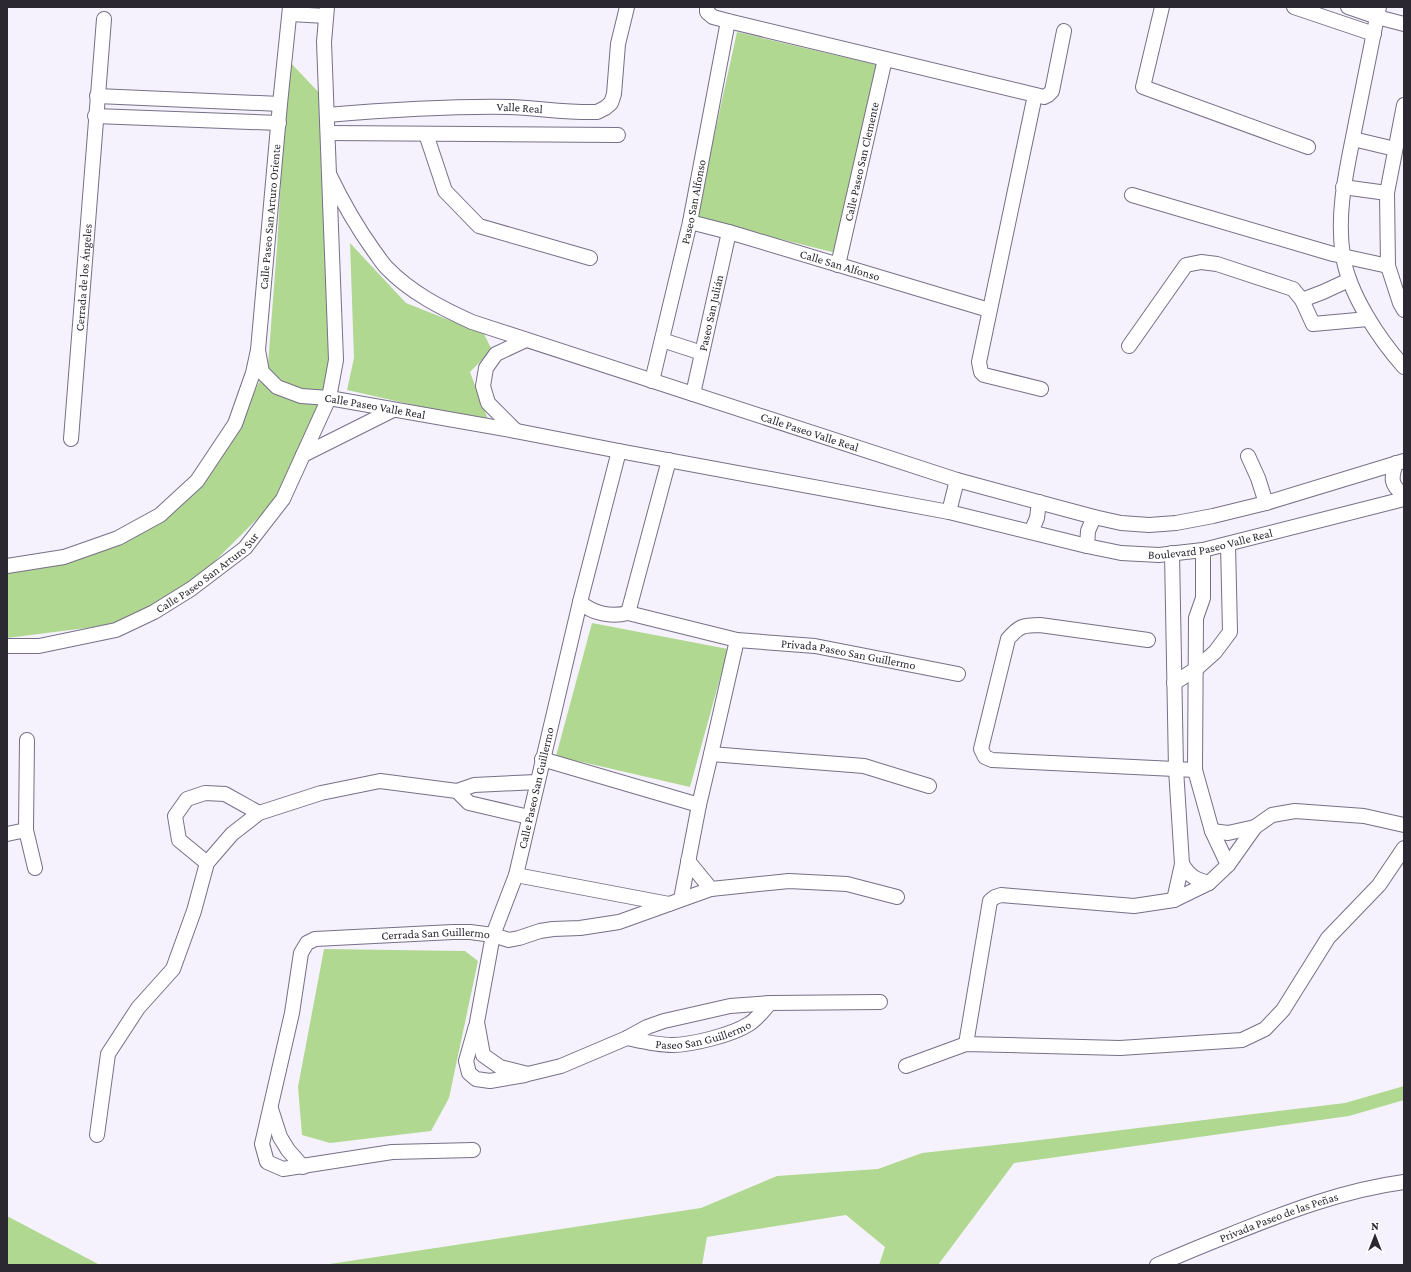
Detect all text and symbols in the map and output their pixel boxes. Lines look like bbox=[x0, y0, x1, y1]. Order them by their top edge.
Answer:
street label: Valle Real bbox=[497, 100, 543, 116]
street label: Calle Paseo San Clemente bbox=[841, 101, 882, 223]
street label: Calle Paseo San Arturo Oriente bbox=[256, 143, 283, 290]
street label: Paseo San Alfonso bbox=[678, 158, 709, 246]
street label: Cerrada de los Ángeles bbox=[72, 223, 95, 332]
street label: Calle San Alfonso bbox=[798, 247, 882, 284]
street label: Paseo San Julián bbox=[696, 273, 726, 352]
street label: Calle Paseo Valle Real bbox=[324, 391, 427, 422]
street label: Calle Paseo Valle Real bbox=[759, 409, 860, 454]
street label: Boulevard Paseo Valle Real bbox=[1148, 526, 1274, 562]
street label: Calle Paseo San Arturo Sur bbox=[153, 529, 262, 616]
street label: Privada Paseo San Guillermo bbox=[780, 636, 917, 673]
street label: Calle Paseo San Guillermo bbox=[515, 726, 557, 850]
street label: Cerrada San Guillermo bbox=[381, 925, 491, 943]
street label: Paseo San Guillermo bbox=[655, 1017, 754, 1052]
street label: Privada Paseo de las Peñas bbox=[1217, 1189, 1340, 1245]
north arrow bbox=[1355, 1216, 1395, 1256]
text: N bbox=[1371, 1220, 1379, 1232]

